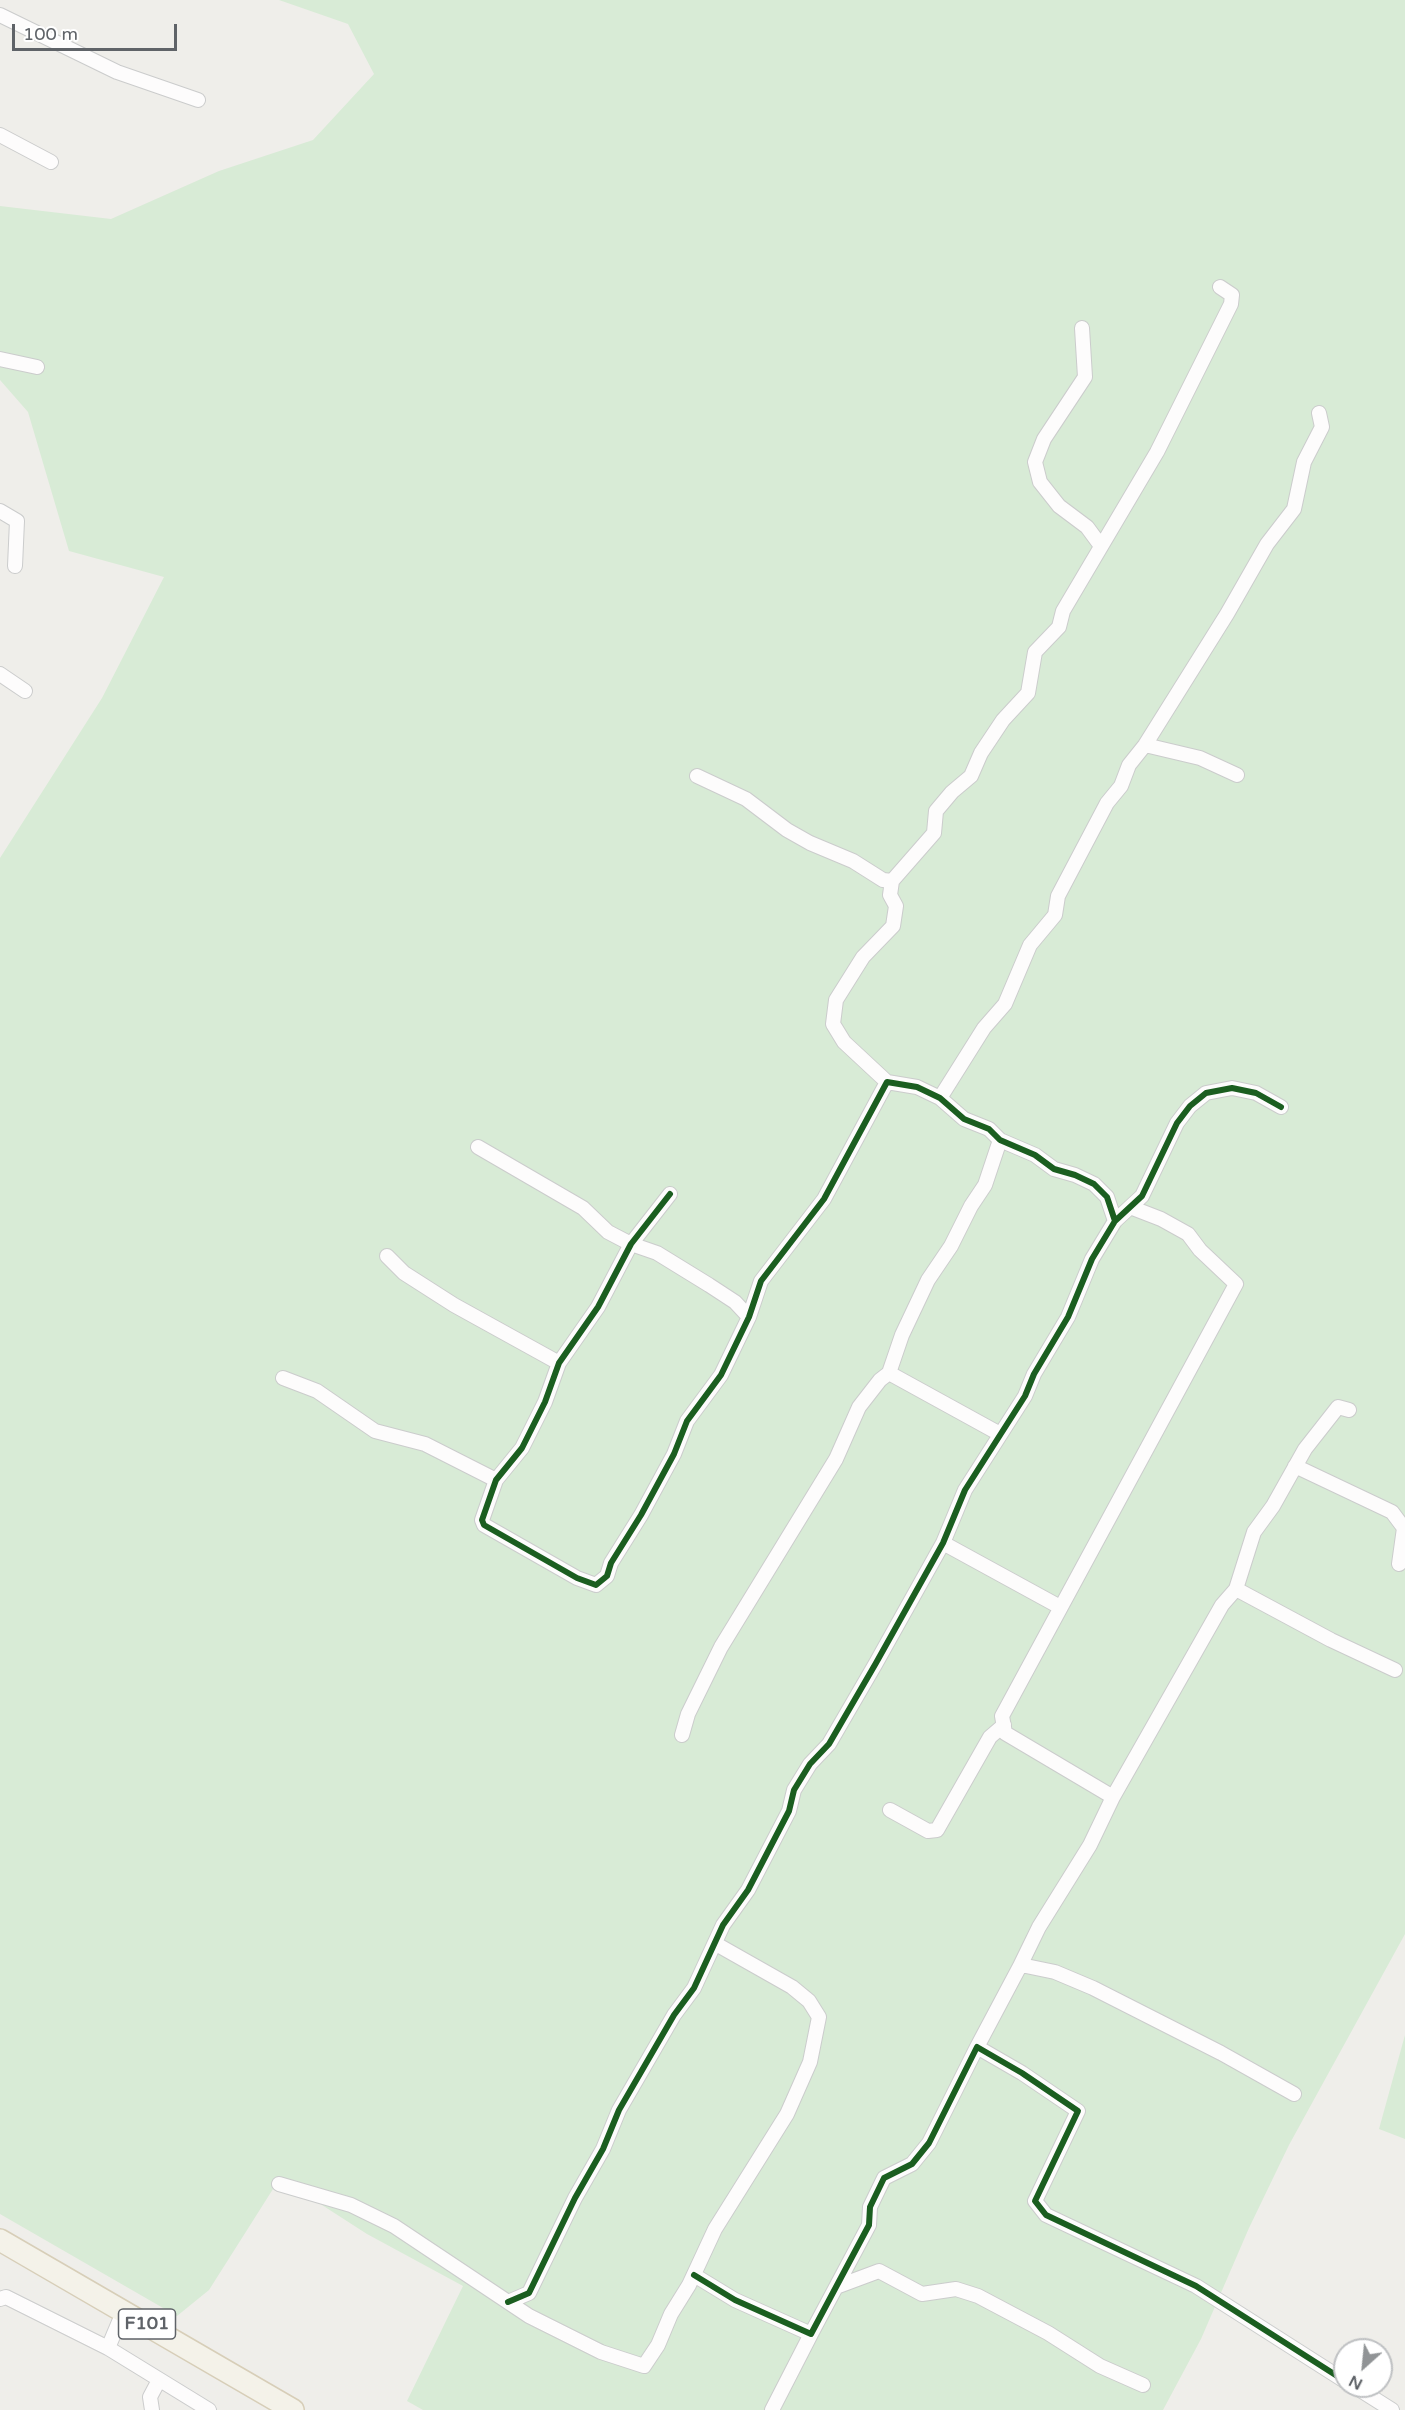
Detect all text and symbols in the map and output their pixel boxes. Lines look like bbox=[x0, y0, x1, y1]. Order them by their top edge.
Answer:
scale bar bbox=[15, 12, 180, 50]
text: 100 m bbox=[23, 23, 78, 45]
road number: F101 bbox=[118, 2309, 176, 2339]
north arrow bbox=[1333, 2338, 1393, 2398]
text: N bbox=[1345, 2370, 1366, 2394]

